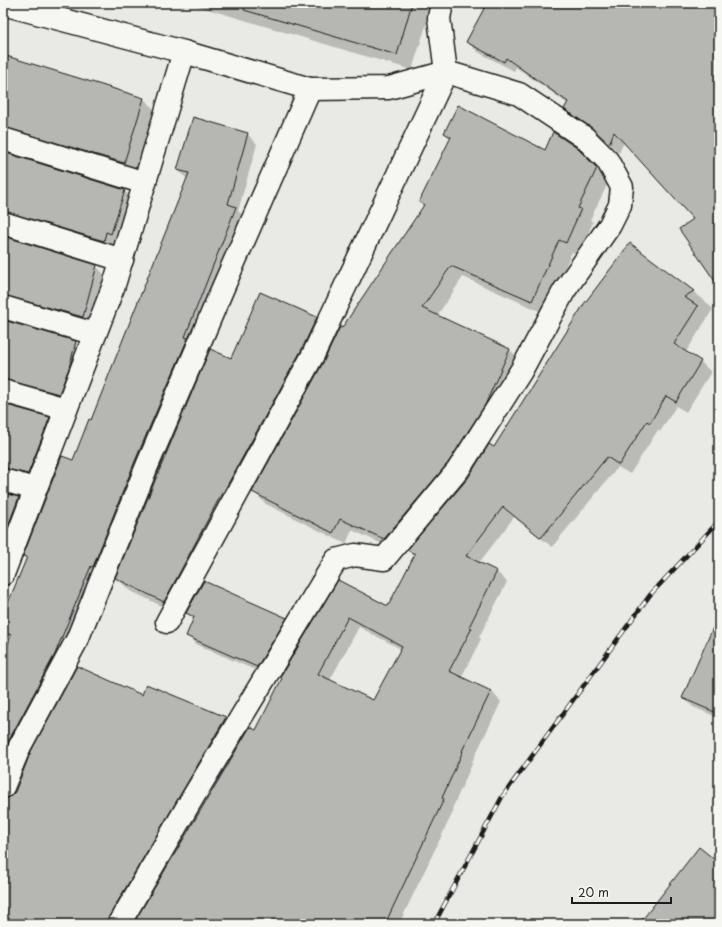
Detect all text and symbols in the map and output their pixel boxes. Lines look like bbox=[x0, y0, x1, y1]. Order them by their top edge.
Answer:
scale bar bbox=[572, 879, 671, 905]
text: 20 m bbox=[578, 883, 609, 901]

